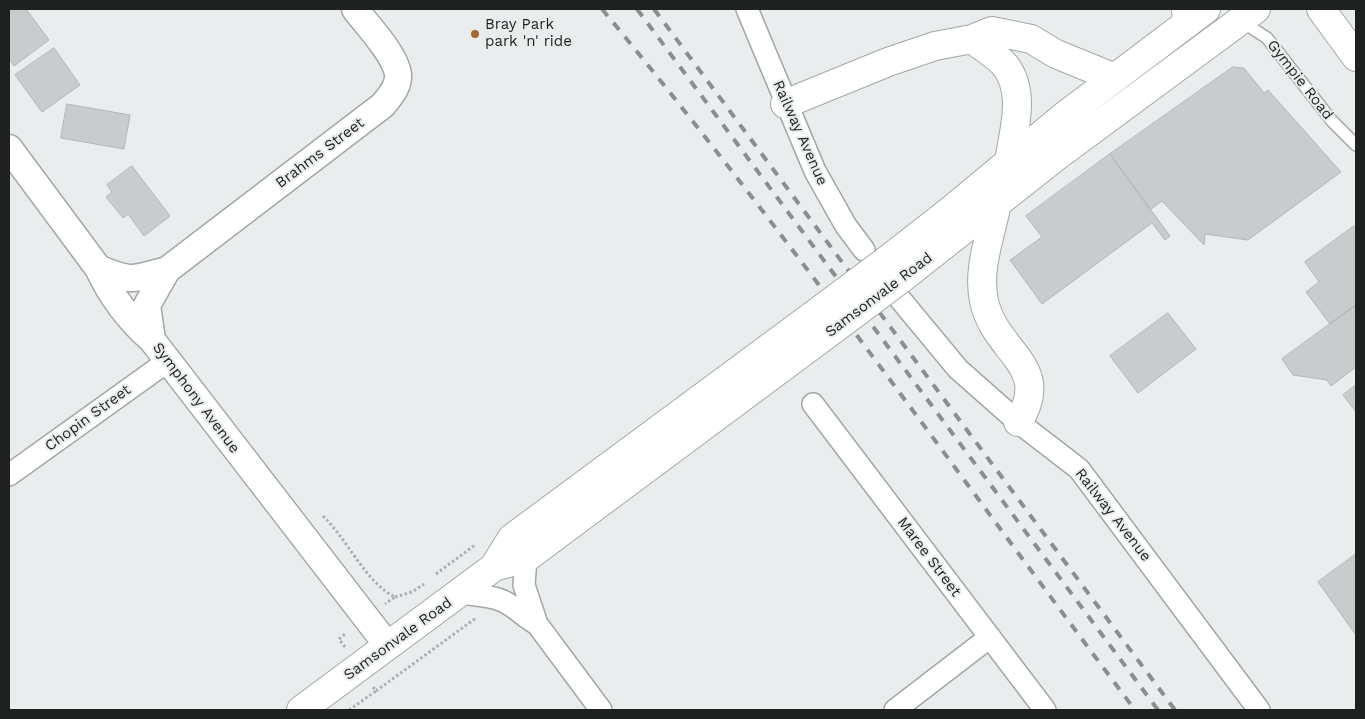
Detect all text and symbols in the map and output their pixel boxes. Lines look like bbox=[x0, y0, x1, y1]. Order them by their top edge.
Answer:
place label: Bray Park park 'n' ride bbox=[485, 16, 572, 51]
marker: Bray Park park 'n' ride bbox=[469, 28, 481, 40]
street label: Gympie Road bbox=[1263, 36, 1337, 124]
street label: Railway Avenue bbox=[769, 78, 831, 188]
street label: Brahms Street bbox=[272, 114, 368, 192]
street label: Samsonvale Road bbox=[822, 249, 936, 341]
street label: Symphony Avenue bbox=[149, 339, 243, 457]
street label: Chopin Street bbox=[42, 381, 134, 455]
street label: Railway Avenue bbox=[1071, 465, 1155, 565]
street label: Maree Street bbox=[893, 514, 965, 600]
street label: Samsonvale Road bbox=[340, 594, 456, 684]

